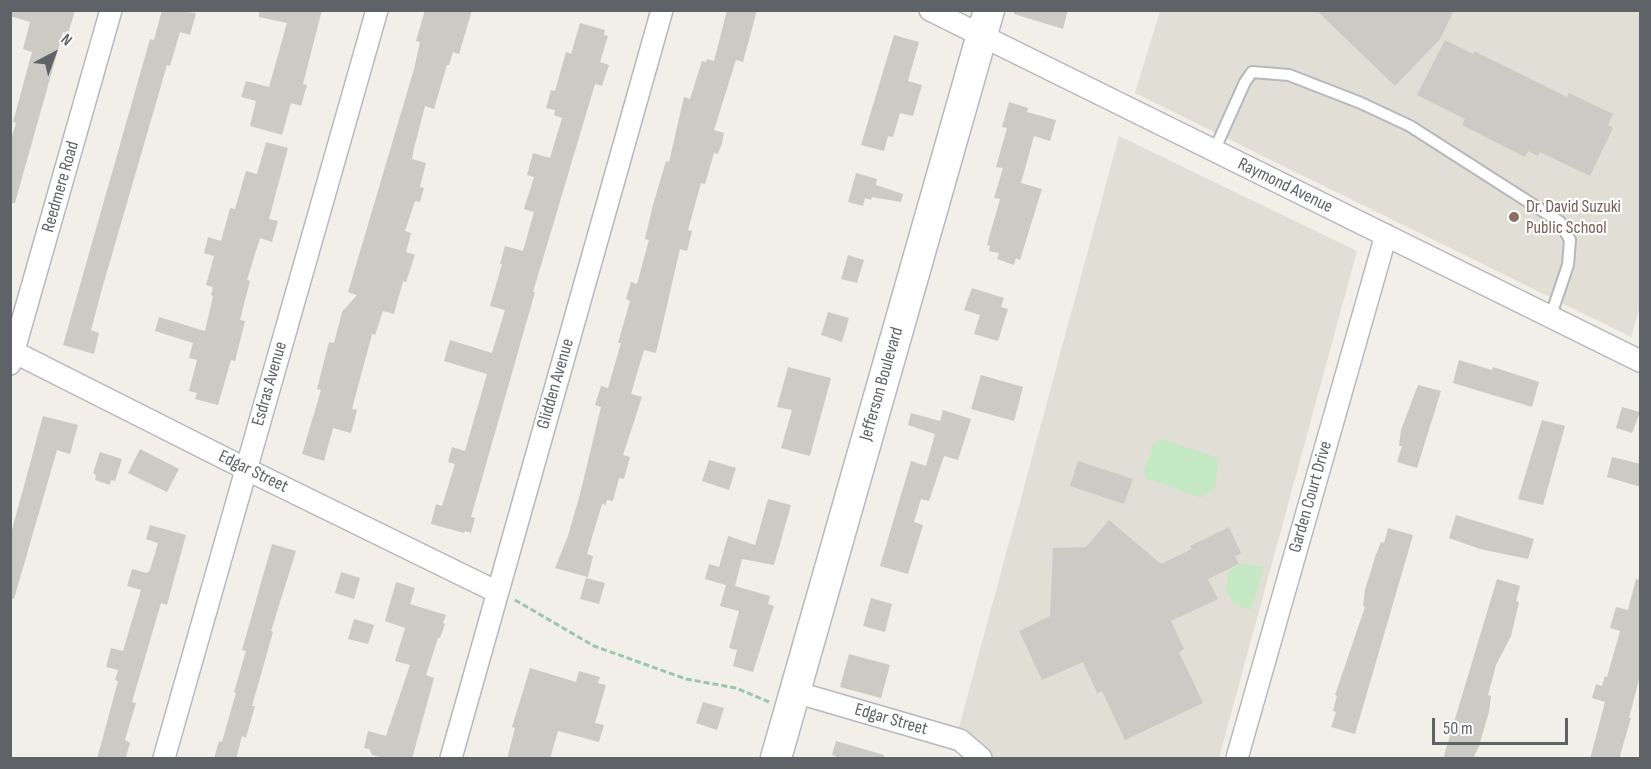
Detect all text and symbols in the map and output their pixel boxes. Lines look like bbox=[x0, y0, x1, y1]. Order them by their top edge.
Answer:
north arrow bbox=[24, 24, 84, 84]
text: N bbox=[57, 30, 76, 50]
street label: Reedmere Road bbox=[38, 139, 84, 235]
street label: Raymond Avenue bbox=[1234, 154, 1336, 218]
place label: Dr. David Suzuki Public School bbox=[1526, 196, 1621, 238]
marker: Dr. David Suzuki Public School bbox=[1507, 210, 1521, 224]
street label: Jefferson Boulevard bbox=[855, 325, 909, 443]
street label: Glidden Avenue bbox=[533, 336, 579, 432]
street label: Esdras Avenue bbox=[248, 339, 292, 429]
street label: Garden Court Drive bbox=[1285, 439, 1337, 555]
street label: Edgar Street bbox=[215, 446, 291, 498]
street label: Edgar Street bbox=[852, 699, 930, 741]
scale bar bbox=[1435, 706, 1572, 744]
text: 50 m bbox=[1443, 718, 1473, 739]

